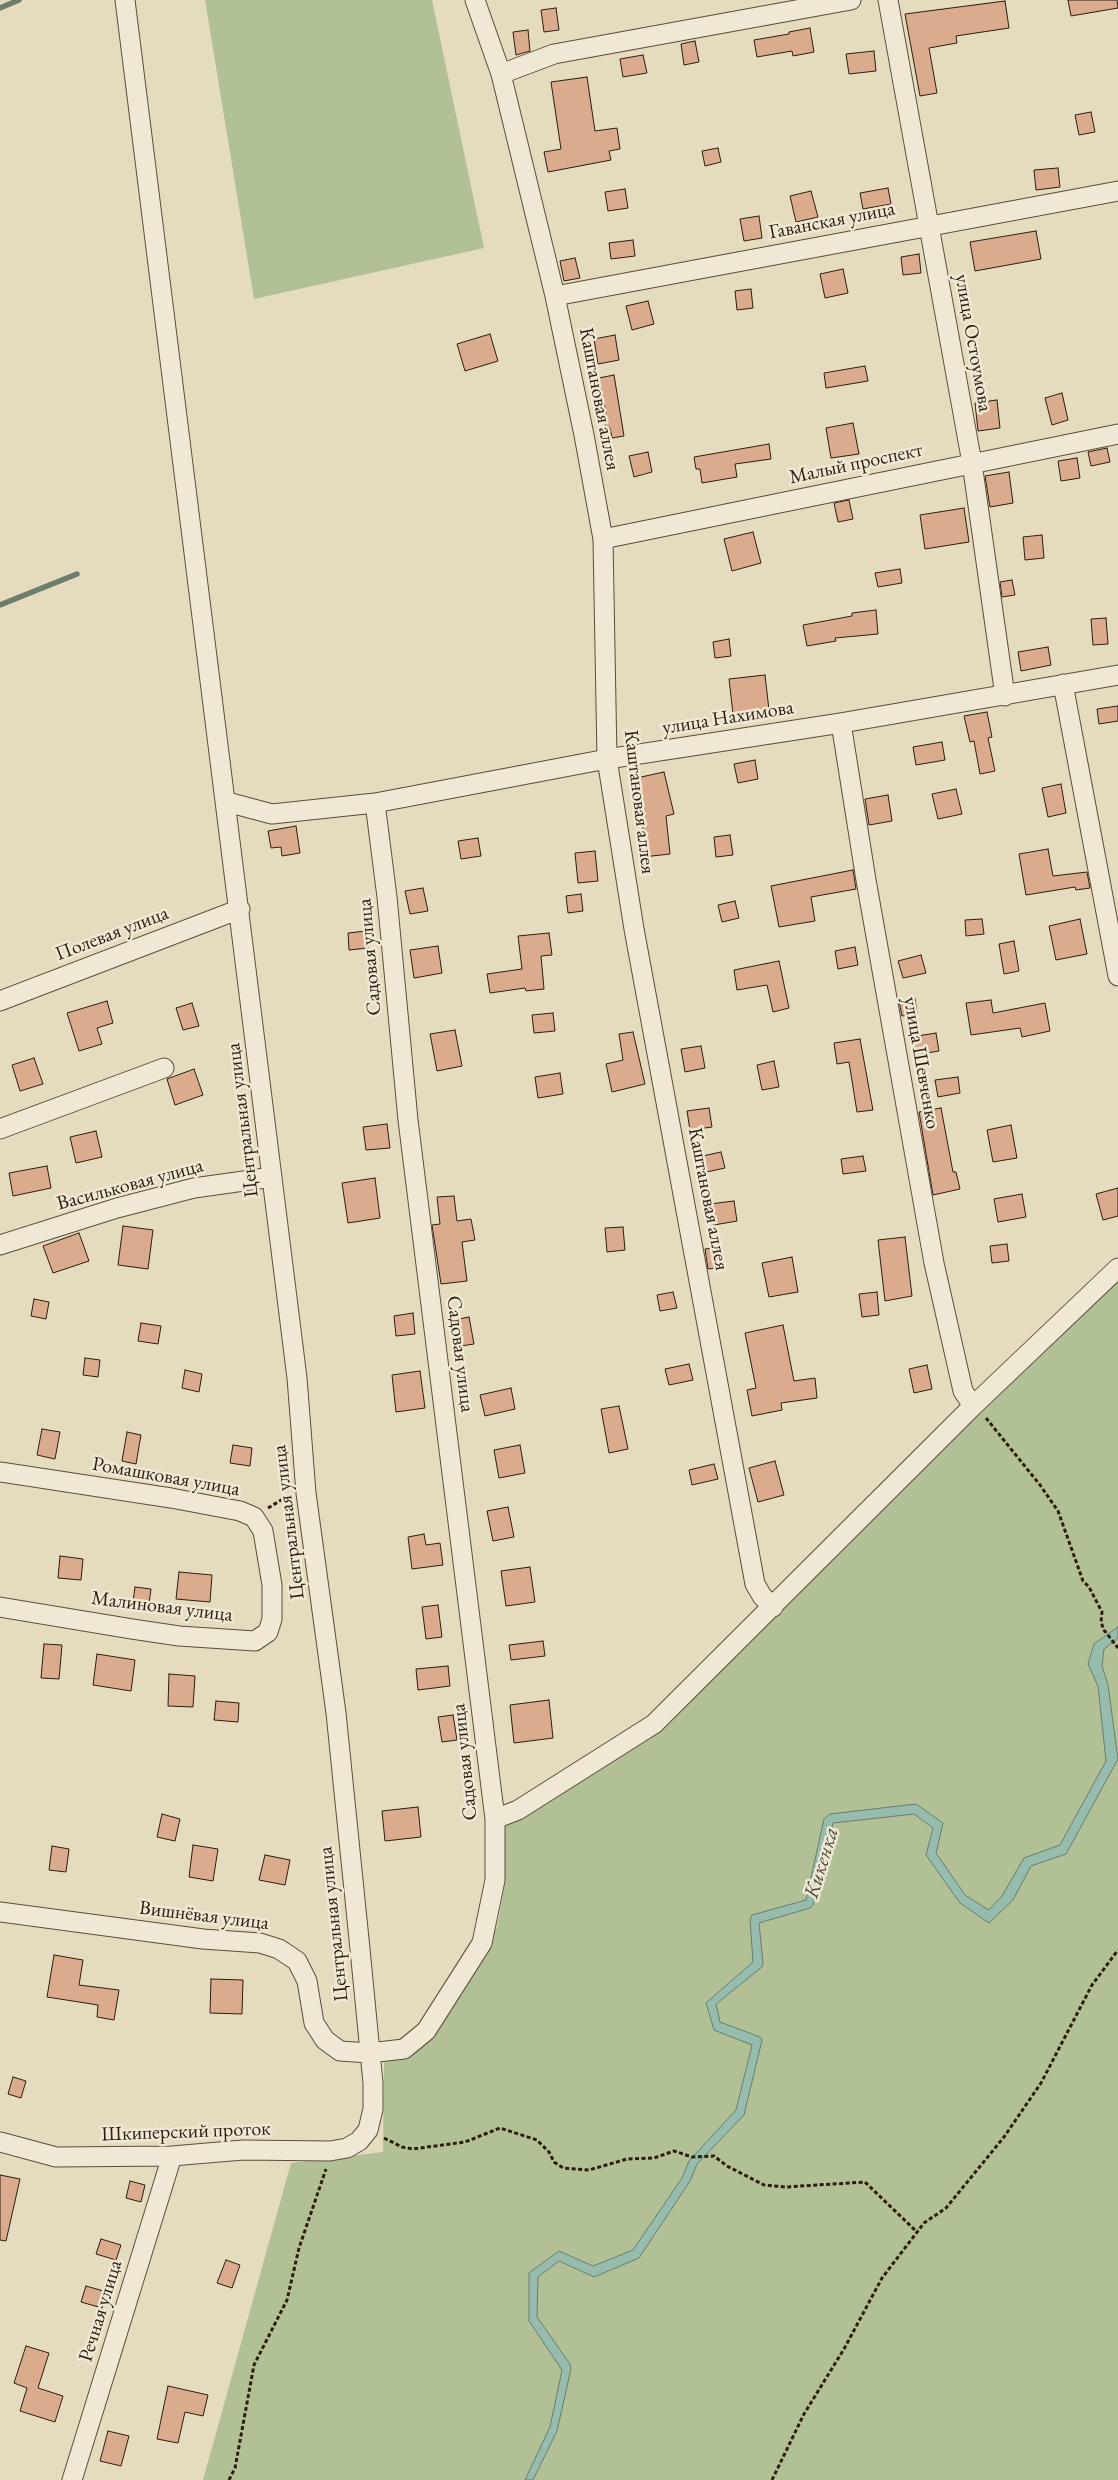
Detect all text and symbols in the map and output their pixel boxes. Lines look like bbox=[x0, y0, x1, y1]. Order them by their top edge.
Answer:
street label: Гаванская улица bbox=[767, 197, 897, 245]
street label: улица Остоумова bbox=[949, 272, 997, 414]
street label: Каштановая аллея bbox=[573, 326, 625, 472]
street label: Малый проспект bbox=[787, 438, 925, 490]
street label: улица Нахимова bbox=[660, 696, 796, 740]
street label: Каштановая аллея bbox=[618, 729, 660, 875]
street label: Садовая улица bbox=[353, 898, 387, 1016]
street label: Полевая улица bbox=[52, 901, 172, 967]
street label: улица Шевченко bbox=[898, 995, 944, 1131]
street label: Центральная улица bbox=[222, 1041, 264, 1199]
street label: Каштановая аллея bbox=[682, 1126, 734, 1272]
street label: Васильковая улица bbox=[54, 1154, 206, 1216]
street label: Садовая улица bbox=[441, 1294, 479, 1414]
street label: Центральная улица bbox=[268, 1443, 310, 1601]
street label: Ромашковая улица bbox=[90, 1452, 242, 1502]
street label: Малиновая улица bbox=[90, 1586, 234, 1628]
street label: Садовая улица bbox=[447, 1702, 483, 1822]
water label: Кикенка bbox=[799, 1824, 845, 1902]
street label: Центральная улица bbox=[314, 1845, 354, 2003]
street label: Вишнёвая улица bbox=[138, 1896, 270, 1936]
street label: Шкиперский проток bbox=[101, 2117, 271, 2147]
street label: Речная улица bbox=[74, 2257, 128, 2365]

